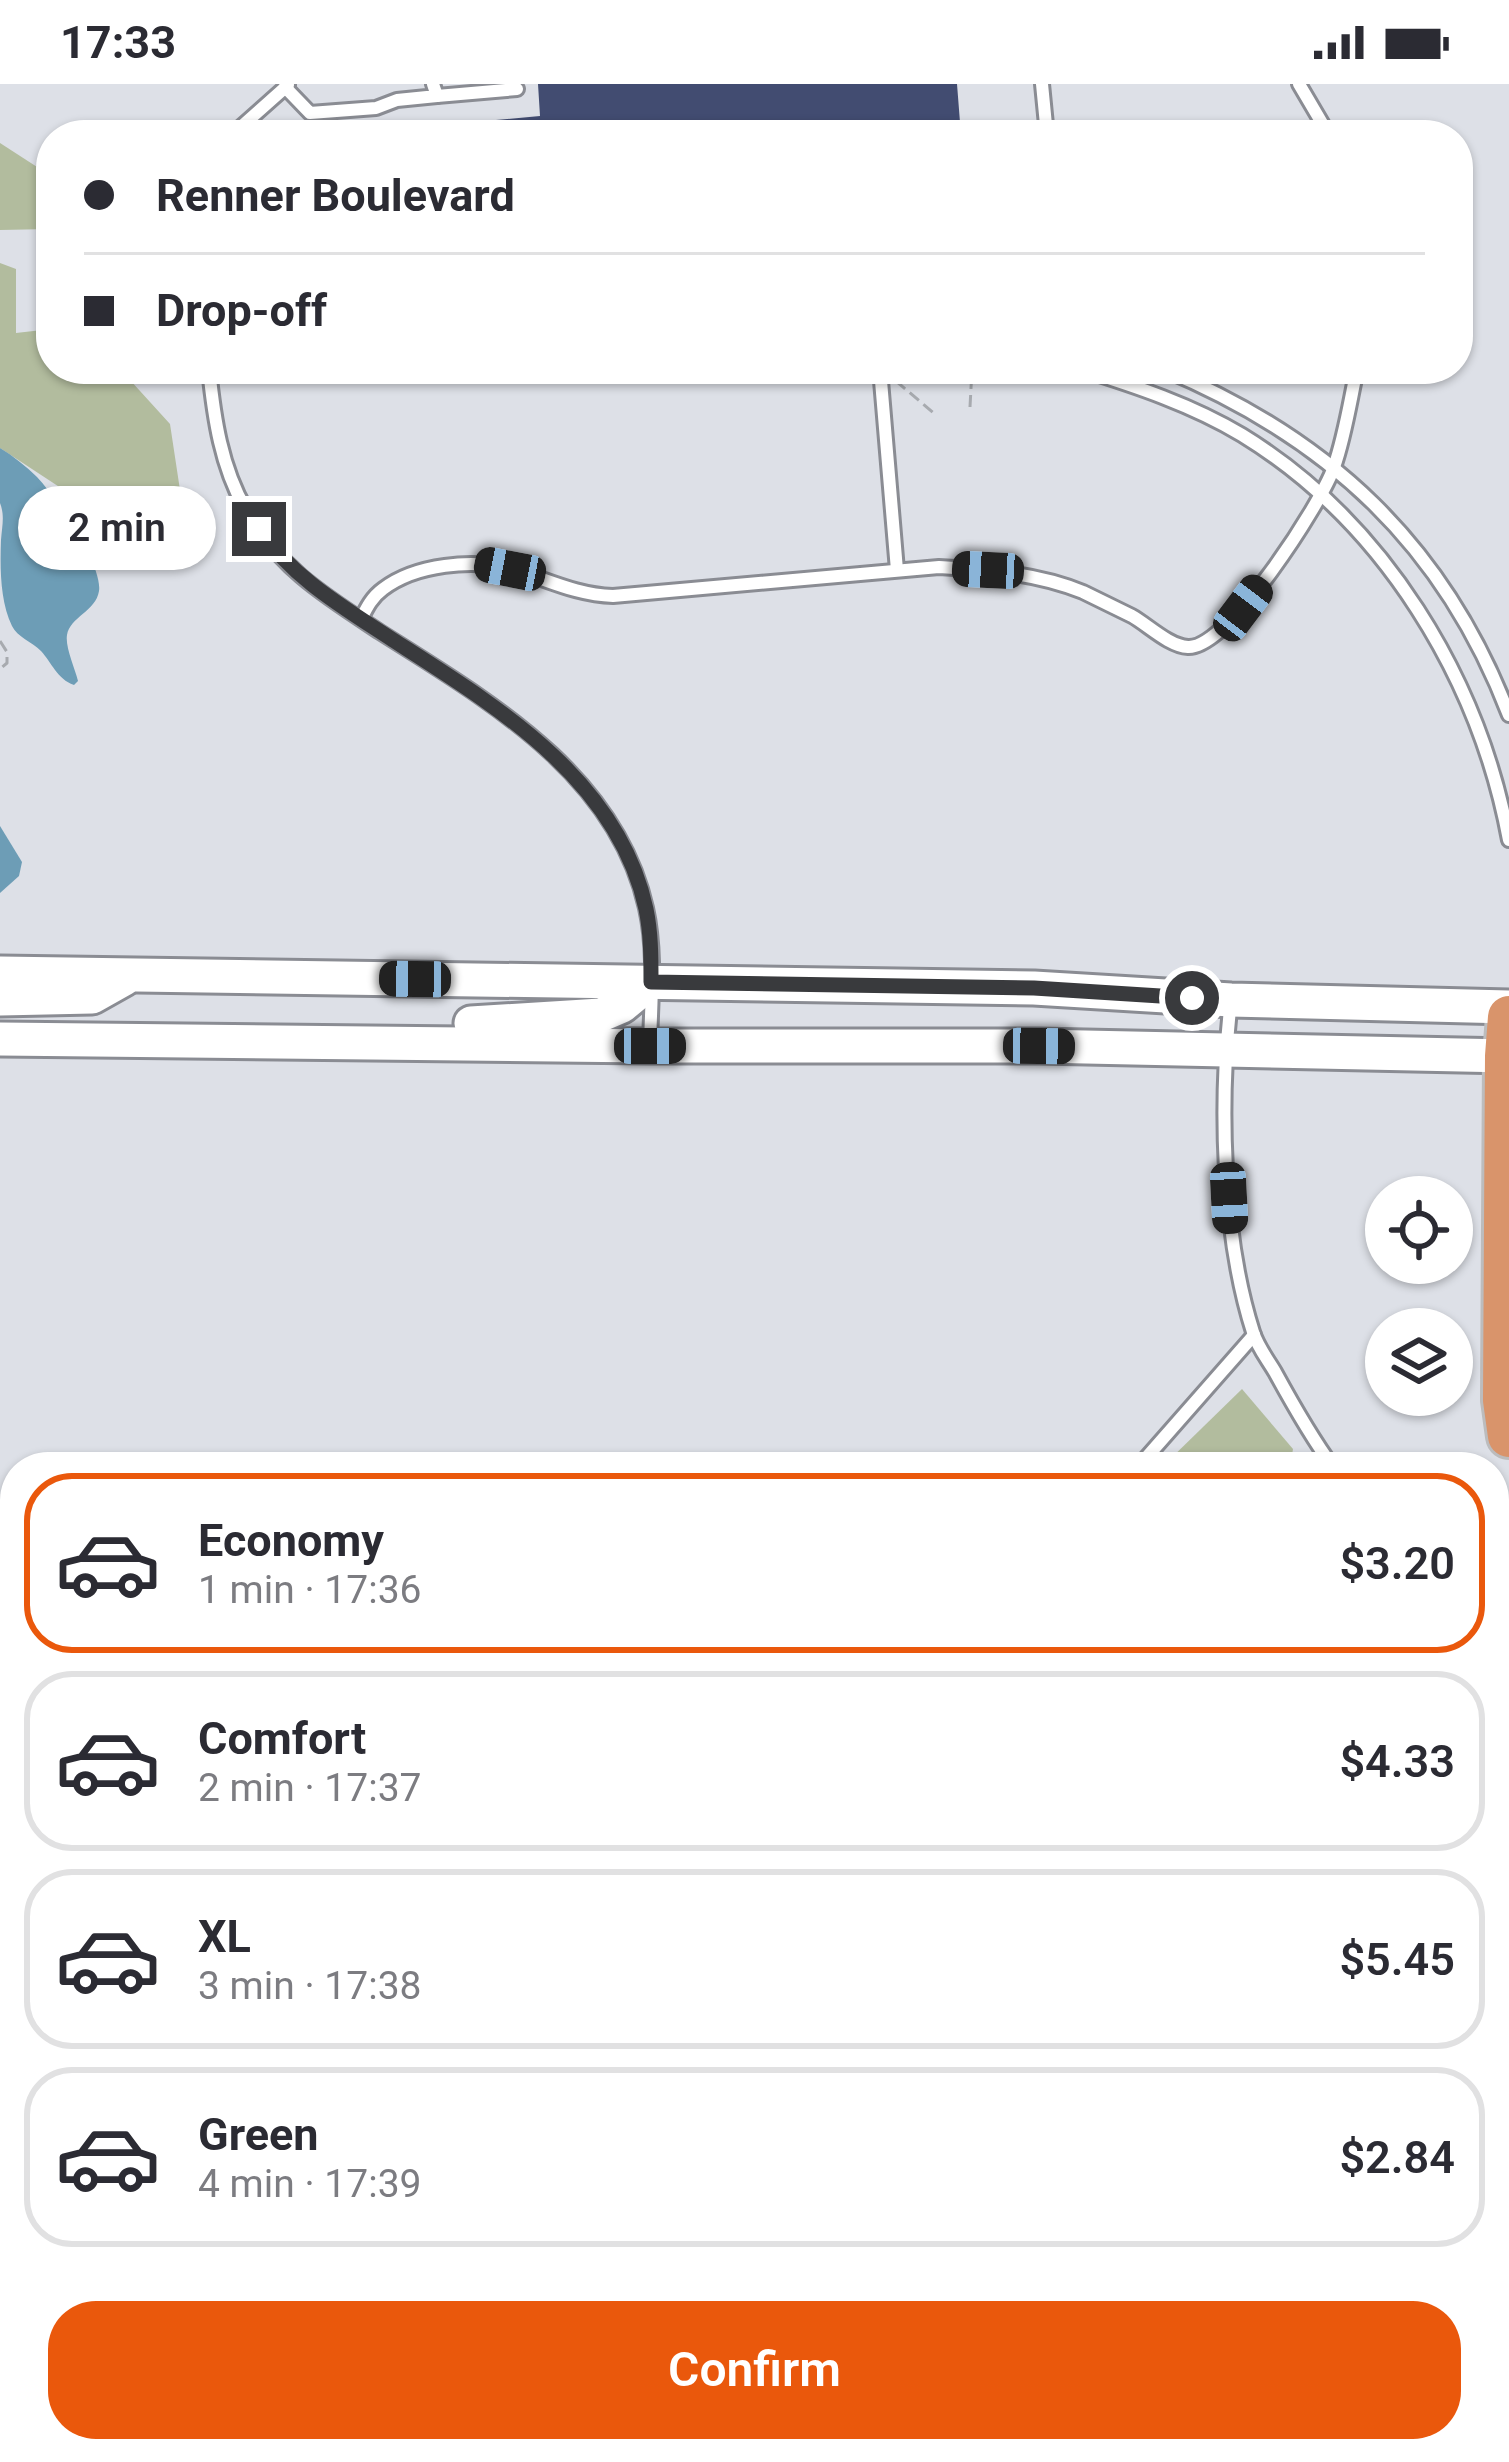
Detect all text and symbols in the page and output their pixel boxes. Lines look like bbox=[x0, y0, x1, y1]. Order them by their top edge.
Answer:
text: 17:33 bbox=[60, 16, 176, 69]
text: Renner Boulevard bbox=[156, 169, 515, 222]
text: Drop-off bbox=[156, 284, 327, 337]
callout: 2 min bbox=[19, 487, 217, 571]
route end bbox=[232, 502, 286, 556]
text: 2 min bbox=[68, 505, 166, 551]
car bbox=[471, 544, 549, 594]
car bbox=[951, 550, 1025, 590]
car bbox=[1207, 568, 1279, 648]
car bbox=[379, 960, 451, 998]
route start bbox=[1165, 971, 1219, 1025]
car bbox=[1003, 1027, 1075, 1065]
car bbox=[614, 1028, 686, 1064]
car bbox=[1209, 1161, 1249, 1235]
map controls bbox=[1365, 1176, 1473, 1416]
button: locate bbox=[1365, 1176, 1473, 1284]
button: layers bbox=[1365, 1308, 1473, 1416]
icon: car bbox=[54, 1509, 162, 1617]
text: Economy bbox=[198, 1514, 384, 1567]
text: $3.20 bbox=[1339, 1537, 1455, 1590]
text: 1 min · 17:36 bbox=[198, 1567, 421, 1613]
icon: car bbox=[54, 1707, 162, 1815]
text: Comfort bbox=[198, 1712, 366, 1765]
text: $4.33 bbox=[1339, 1735, 1455, 1788]
text: 2 min · 17:37 bbox=[198, 1765, 421, 1811]
icon: car bbox=[54, 1905, 162, 2013]
text: XL bbox=[198, 1910, 251, 1963]
text: $5.45 bbox=[1339, 1933, 1455, 1986]
text: 3 min · 17:38 bbox=[198, 1963, 421, 2009]
icon: car bbox=[54, 2103, 162, 2211]
text: Green bbox=[198, 2108, 319, 2161]
text: $2.84 bbox=[1339, 2131, 1455, 2184]
text: 4 min · 17:39 bbox=[198, 2161, 421, 2207]
button: Confirm bbox=[48, 2301, 1461, 2439]

